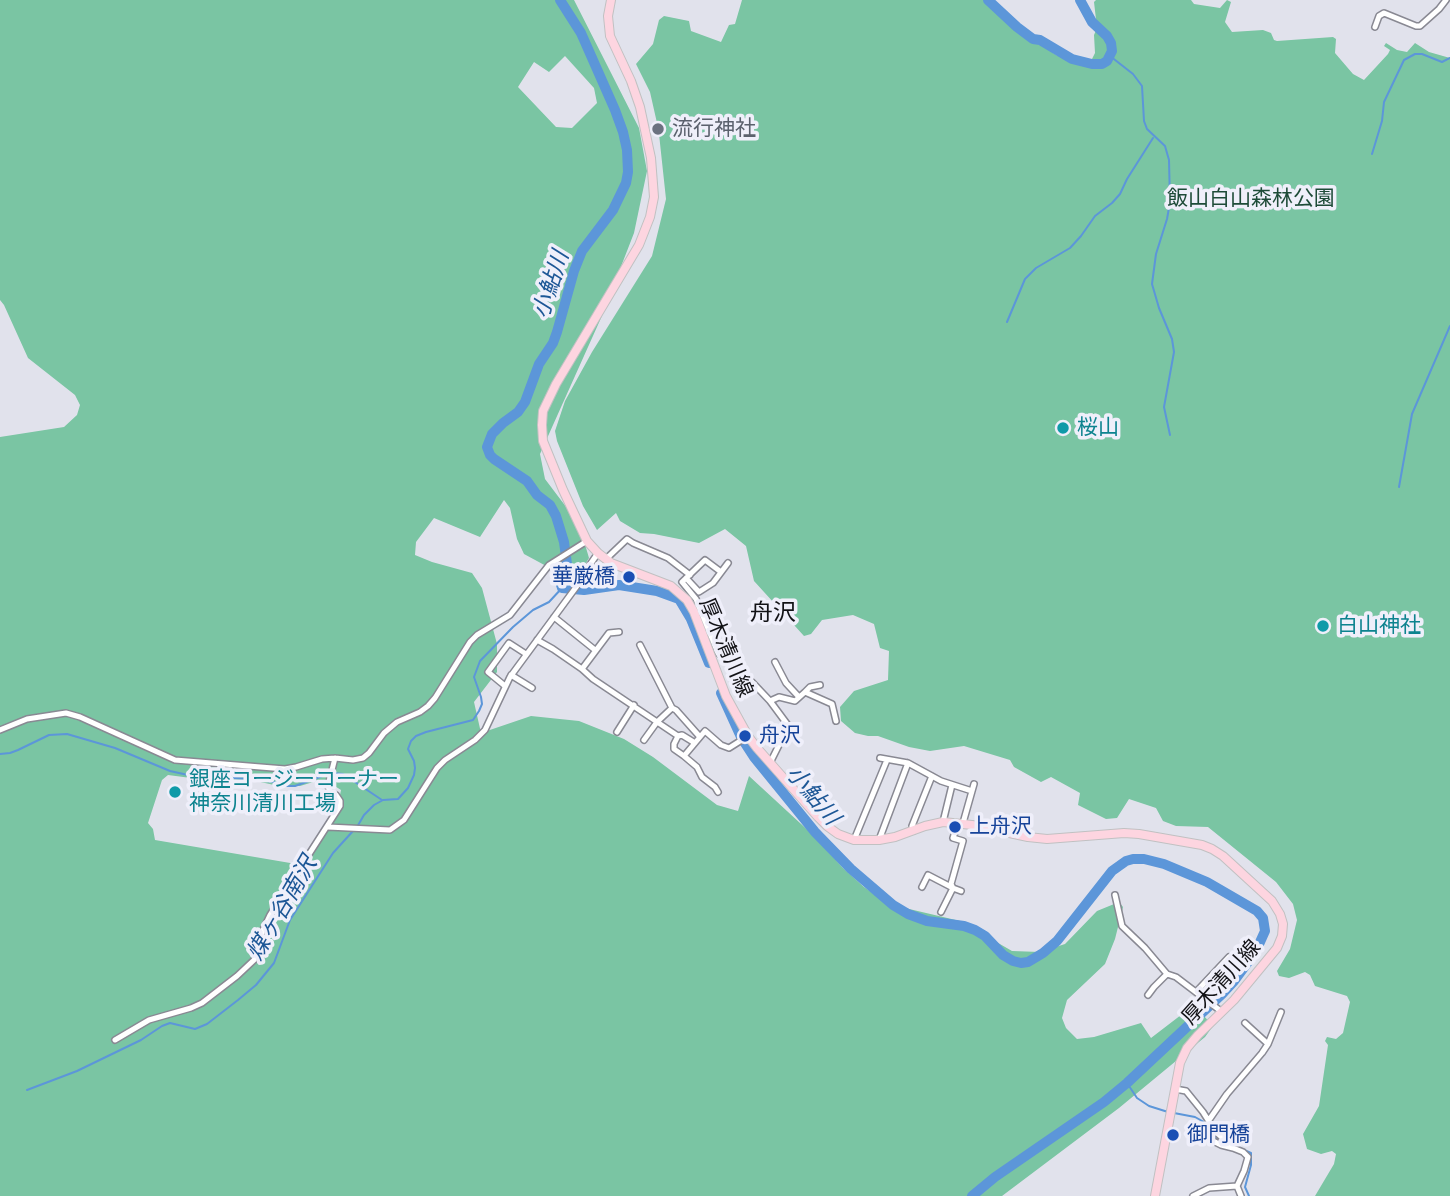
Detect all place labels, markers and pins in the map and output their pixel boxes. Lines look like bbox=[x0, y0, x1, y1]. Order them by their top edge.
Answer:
place label: 流行神社 bbox=[672, 116, 756, 142]
marker: 流行神社 bbox=[650, 121, 666, 137]
place label: 桜山 bbox=[1077, 415, 1119, 441]
marker: 桜山 bbox=[1055, 420, 1071, 436]
place label: 華厳橋 bbox=[552, 564, 615, 590]
marker: 華厳橋 bbox=[621, 569, 637, 585]
place label: 白山神社 bbox=[1337, 613, 1421, 639]
marker: 白山神社 bbox=[1315, 618, 1331, 634]
place label: 舟沢 bbox=[759, 723, 801, 749]
marker: 舟沢 bbox=[737, 728, 753, 744]
place label: 銀座コージーコーナー 神奈川清川工場 bbox=[189, 767, 399, 817]
marker: 銀座コージーコーナー 神奈川清川工場 bbox=[167, 784, 183, 800]
place label: 上舟沢 bbox=[969, 814, 1032, 840]
marker: 上舟沢 bbox=[947, 819, 963, 835]
place label: 御門橋 bbox=[1187, 1122, 1250, 1148]
marker: 御門橋 bbox=[1165, 1127, 1181, 1143]

